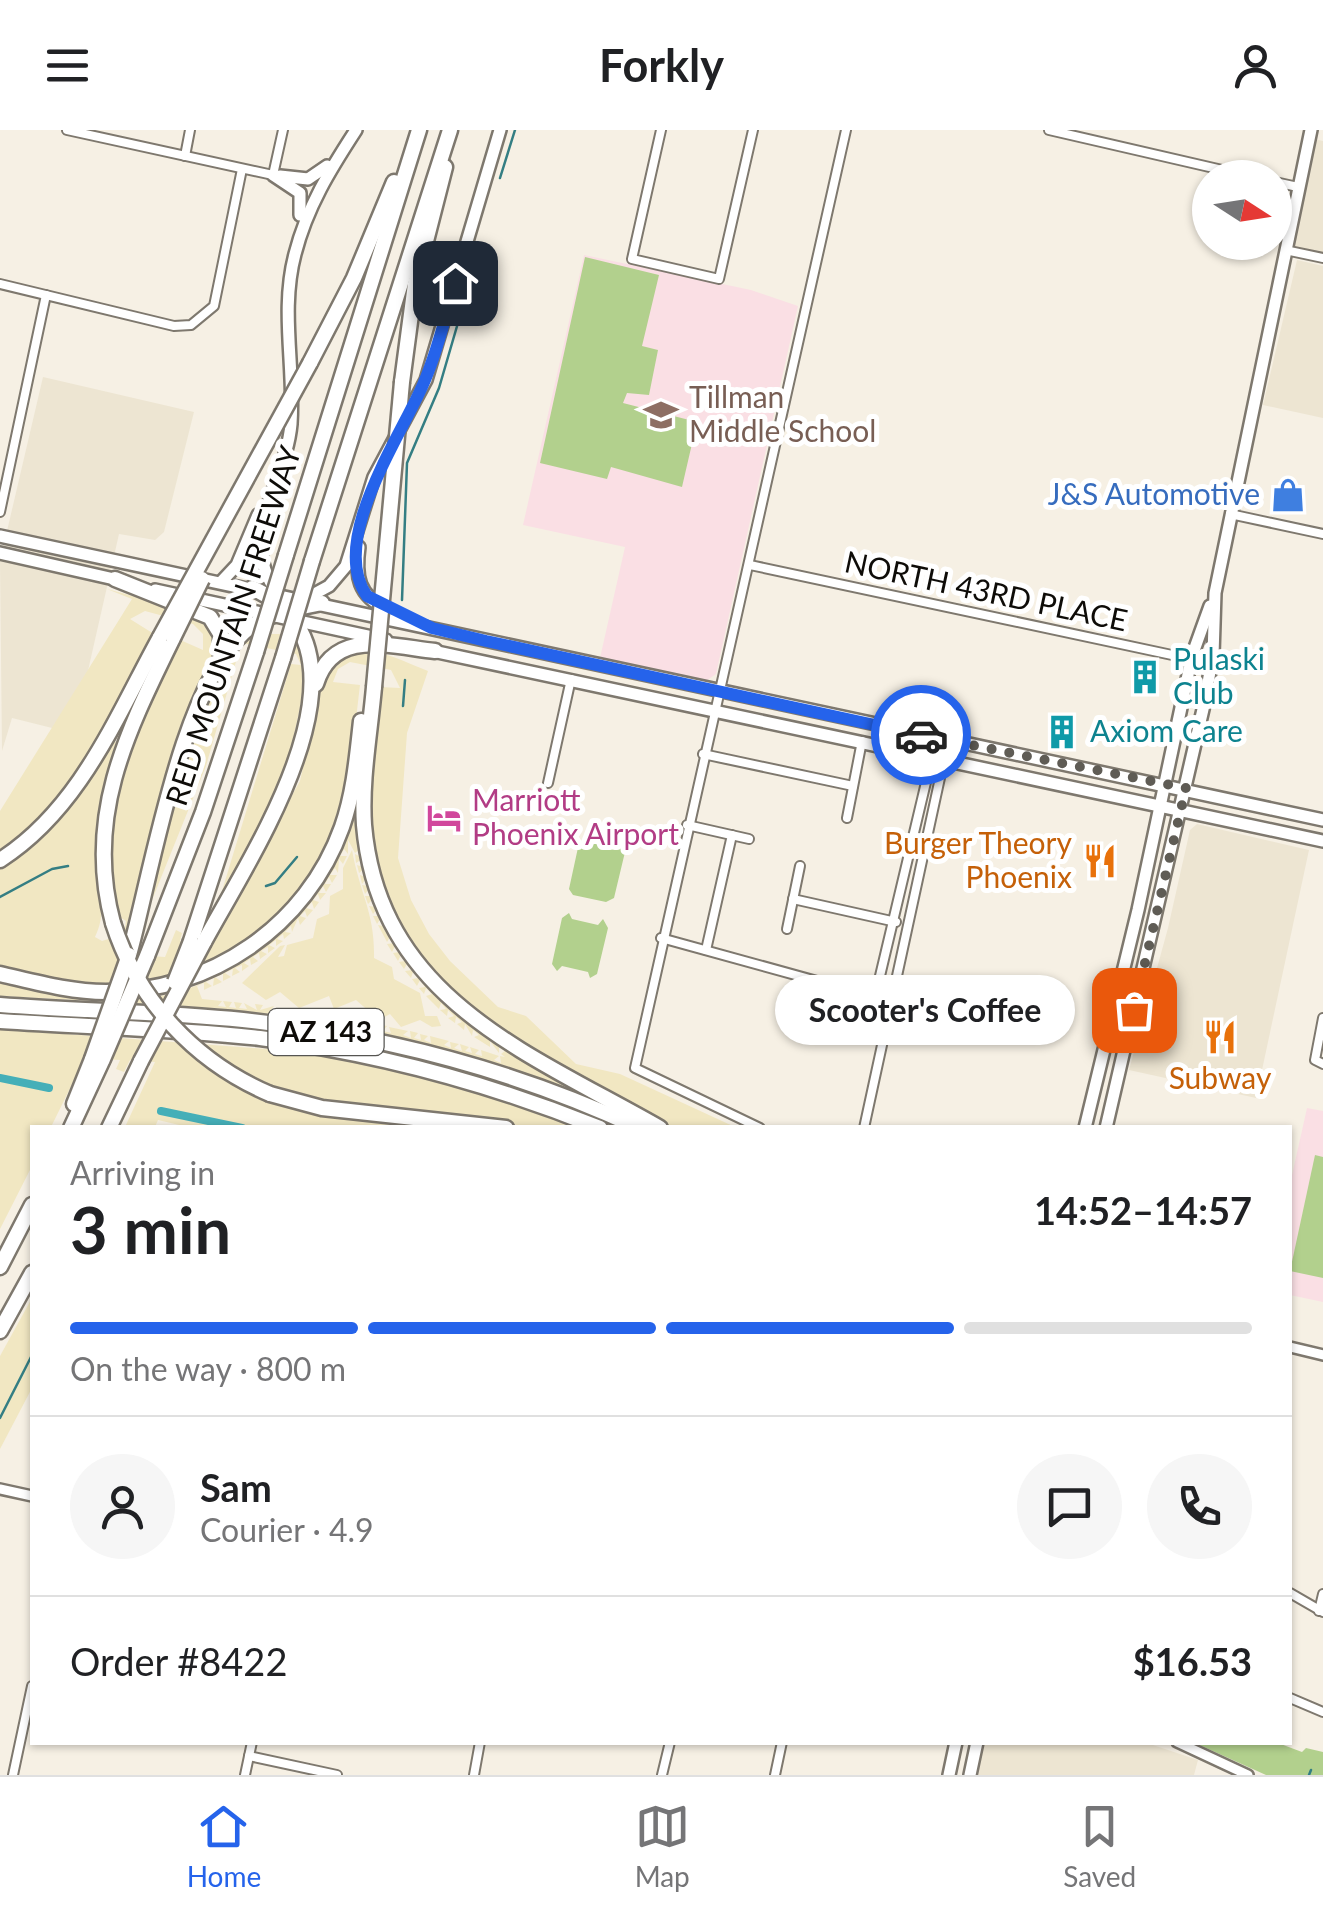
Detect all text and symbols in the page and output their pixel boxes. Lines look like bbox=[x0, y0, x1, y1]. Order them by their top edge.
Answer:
icon: menu bbox=[40, 38, 95, 93]
text: Forkly bbox=[599, 38, 724, 92]
icon: person bbox=[1228, 38, 1283, 93]
north arrow bbox=[1192, 160, 1292, 260]
map controls bbox=[1192, 160, 1292, 260]
pin bbox=[413, 241, 498, 326]
icon: home bbox=[428, 256, 483, 311]
place label: Tillman Middle School bbox=[689, 378, 876, 448]
school or university icon: Tillman Middle School bbox=[642, 396, 680, 434]
street label: RED MOUNTAIN FREEWAY bbox=[157, 441, 307, 809]
place label: J&S Automotive bbox=[1048, 475, 1260, 511]
shop icon: J&S Automotive bbox=[1269, 476, 1307, 514]
street label: NORTH 43RD PLACE bbox=[842, 543, 1131, 638]
place label: Pulaski Club bbox=[1173, 640, 1265, 710]
building icon: Pulaski Club bbox=[1126, 658, 1164, 696]
courier bbox=[871, 685, 971, 785]
icon: car bbox=[894, 708, 949, 763]
place label: Axiom Care bbox=[1090, 712, 1243, 748]
building icon: Axiom Care bbox=[1043, 713, 1081, 751]
place label: Marriott Phoenix Airport bbox=[472, 781, 679, 851]
hotel icon: Marriott Phoenix Airport bbox=[425, 799, 463, 837]
place label: Burger Theory Phoenix bbox=[884, 824, 1073, 894]
restaurant icon: Burger Theory Phoenix bbox=[1081, 842, 1119, 880]
pin bbox=[1092, 968, 1177, 1053]
callout: Scooter's Coffee bbox=[774, 975, 1074, 1045]
icon: bag bbox=[1107, 983, 1162, 1038]
text: Scooter's Coffee bbox=[809, 990, 1041, 1029]
road number: AZ 143 bbox=[268, 1009, 384, 1055]
restaurant icon: Subway bbox=[1201, 1018, 1239, 1056]
place label: Subway bbox=[1169, 1059, 1272, 1095]
text: Arriving in bbox=[70, 1153, 215, 1192]
text: 14:52–14:57 bbox=[1034, 1187, 1252, 1233]
text: 3 min bbox=[70, 1190, 231, 1268]
text: On the way · 800 m bbox=[70, 1349, 346, 1388]
button: person bbox=[70, 1454, 175, 1559]
button: chat bbox=[1017, 1454, 1122, 1559]
button: phone bbox=[1147, 1454, 1252, 1559]
text: Sam bbox=[200, 1464, 272, 1510]
text: Courier · 4.9 bbox=[200, 1510, 374, 1549]
text: Order #8422 bbox=[70, 1638, 287, 1684]
text: $16.53 bbox=[1133, 1638, 1252, 1684]
tab: Home bbox=[187, 1799, 261, 1893]
tab: Map bbox=[635, 1799, 690, 1893]
tab: Saved bbox=[1063, 1799, 1136, 1893]

